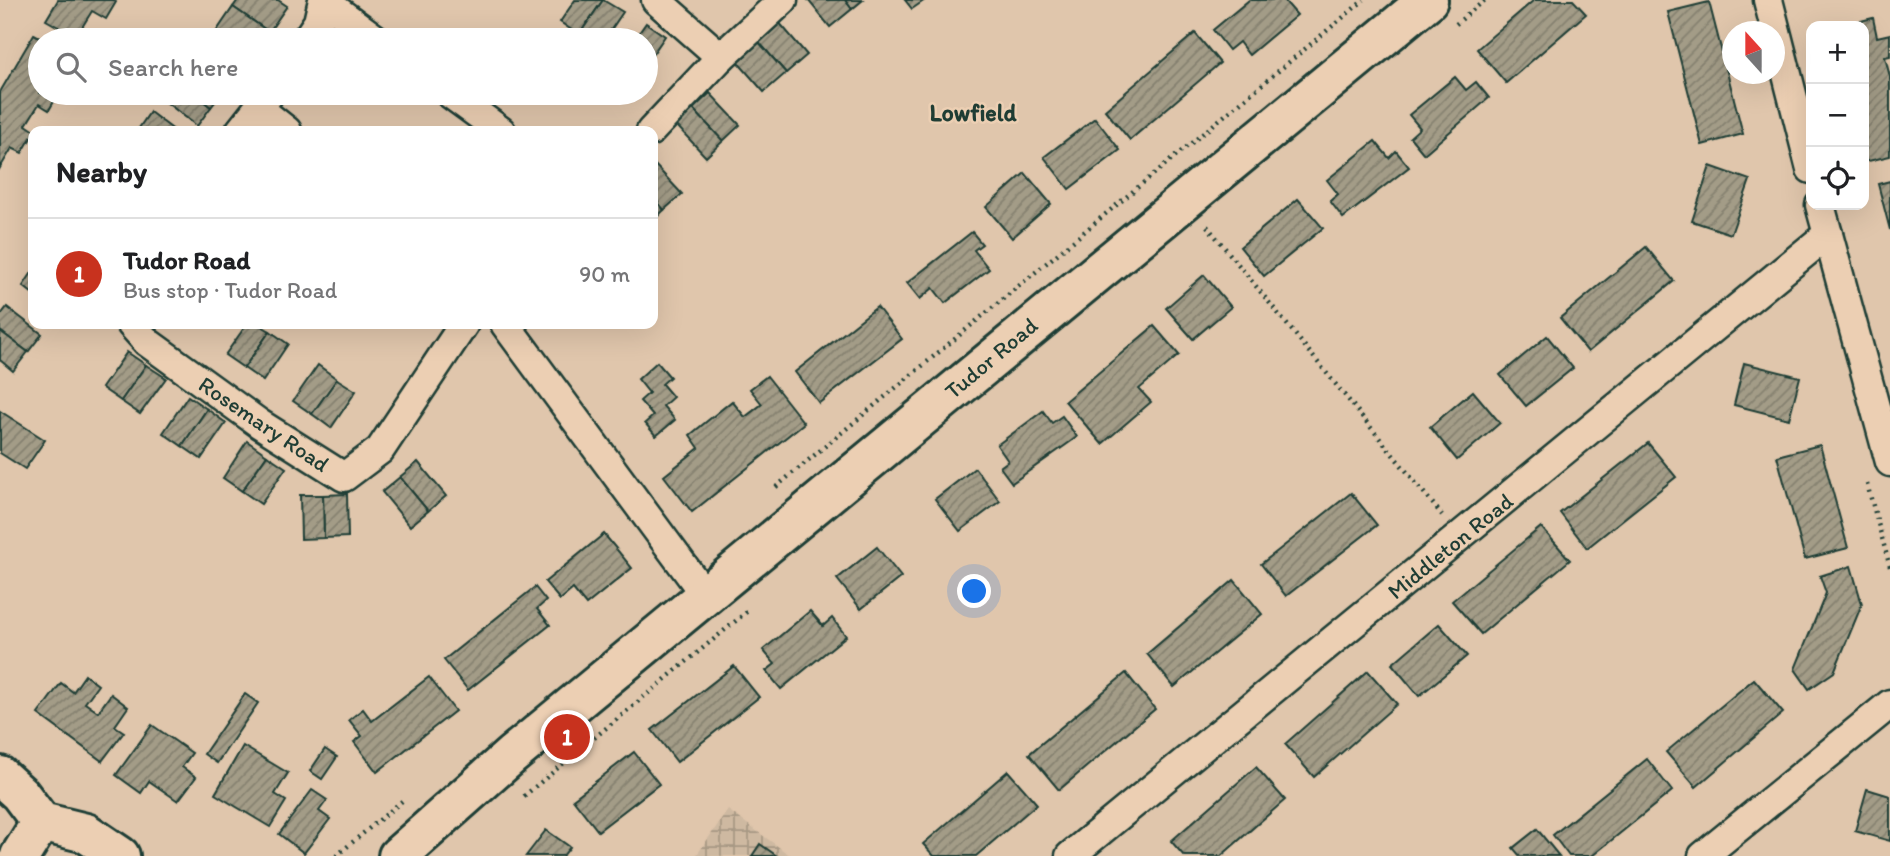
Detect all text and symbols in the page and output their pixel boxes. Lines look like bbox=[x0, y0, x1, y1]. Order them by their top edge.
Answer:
north arrow bbox=[1722, 21, 1785, 84]
map controls bbox=[1806, 21, 1869, 210]
button: + bbox=[1806, 21, 1869, 84]
search box bbox=[28, 28, 658, 105]
icon: search bbox=[52, 48, 90, 86]
text: Search here bbox=[108, 51, 238, 83]
button: − bbox=[1806, 84, 1869, 147]
district label: Lowfield bbox=[929, 98, 1018, 127]
button: locate bbox=[1806, 147, 1869, 210]
text: Nearby bbox=[56, 153, 147, 190]
text: Tudor Road bbox=[123, 244, 250, 276]
text: 1 bbox=[74, 260, 84, 288]
text: 90 m bbox=[579, 260, 630, 288]
text: Bus stop · Tudor Road bbox=[123, 276, 337, 304]
street label: Tudor Road bbox=[939, 311, 1044, 405]
street label: Rosemary Road bbox=[193, 370, 335, 478]
street label: Middleton Road bbox=[1382, 487, 1519, 605]
your location bbox=[957, 574, 991, 608]
pin: 1 bbox=[544, 711, 590, 763]

